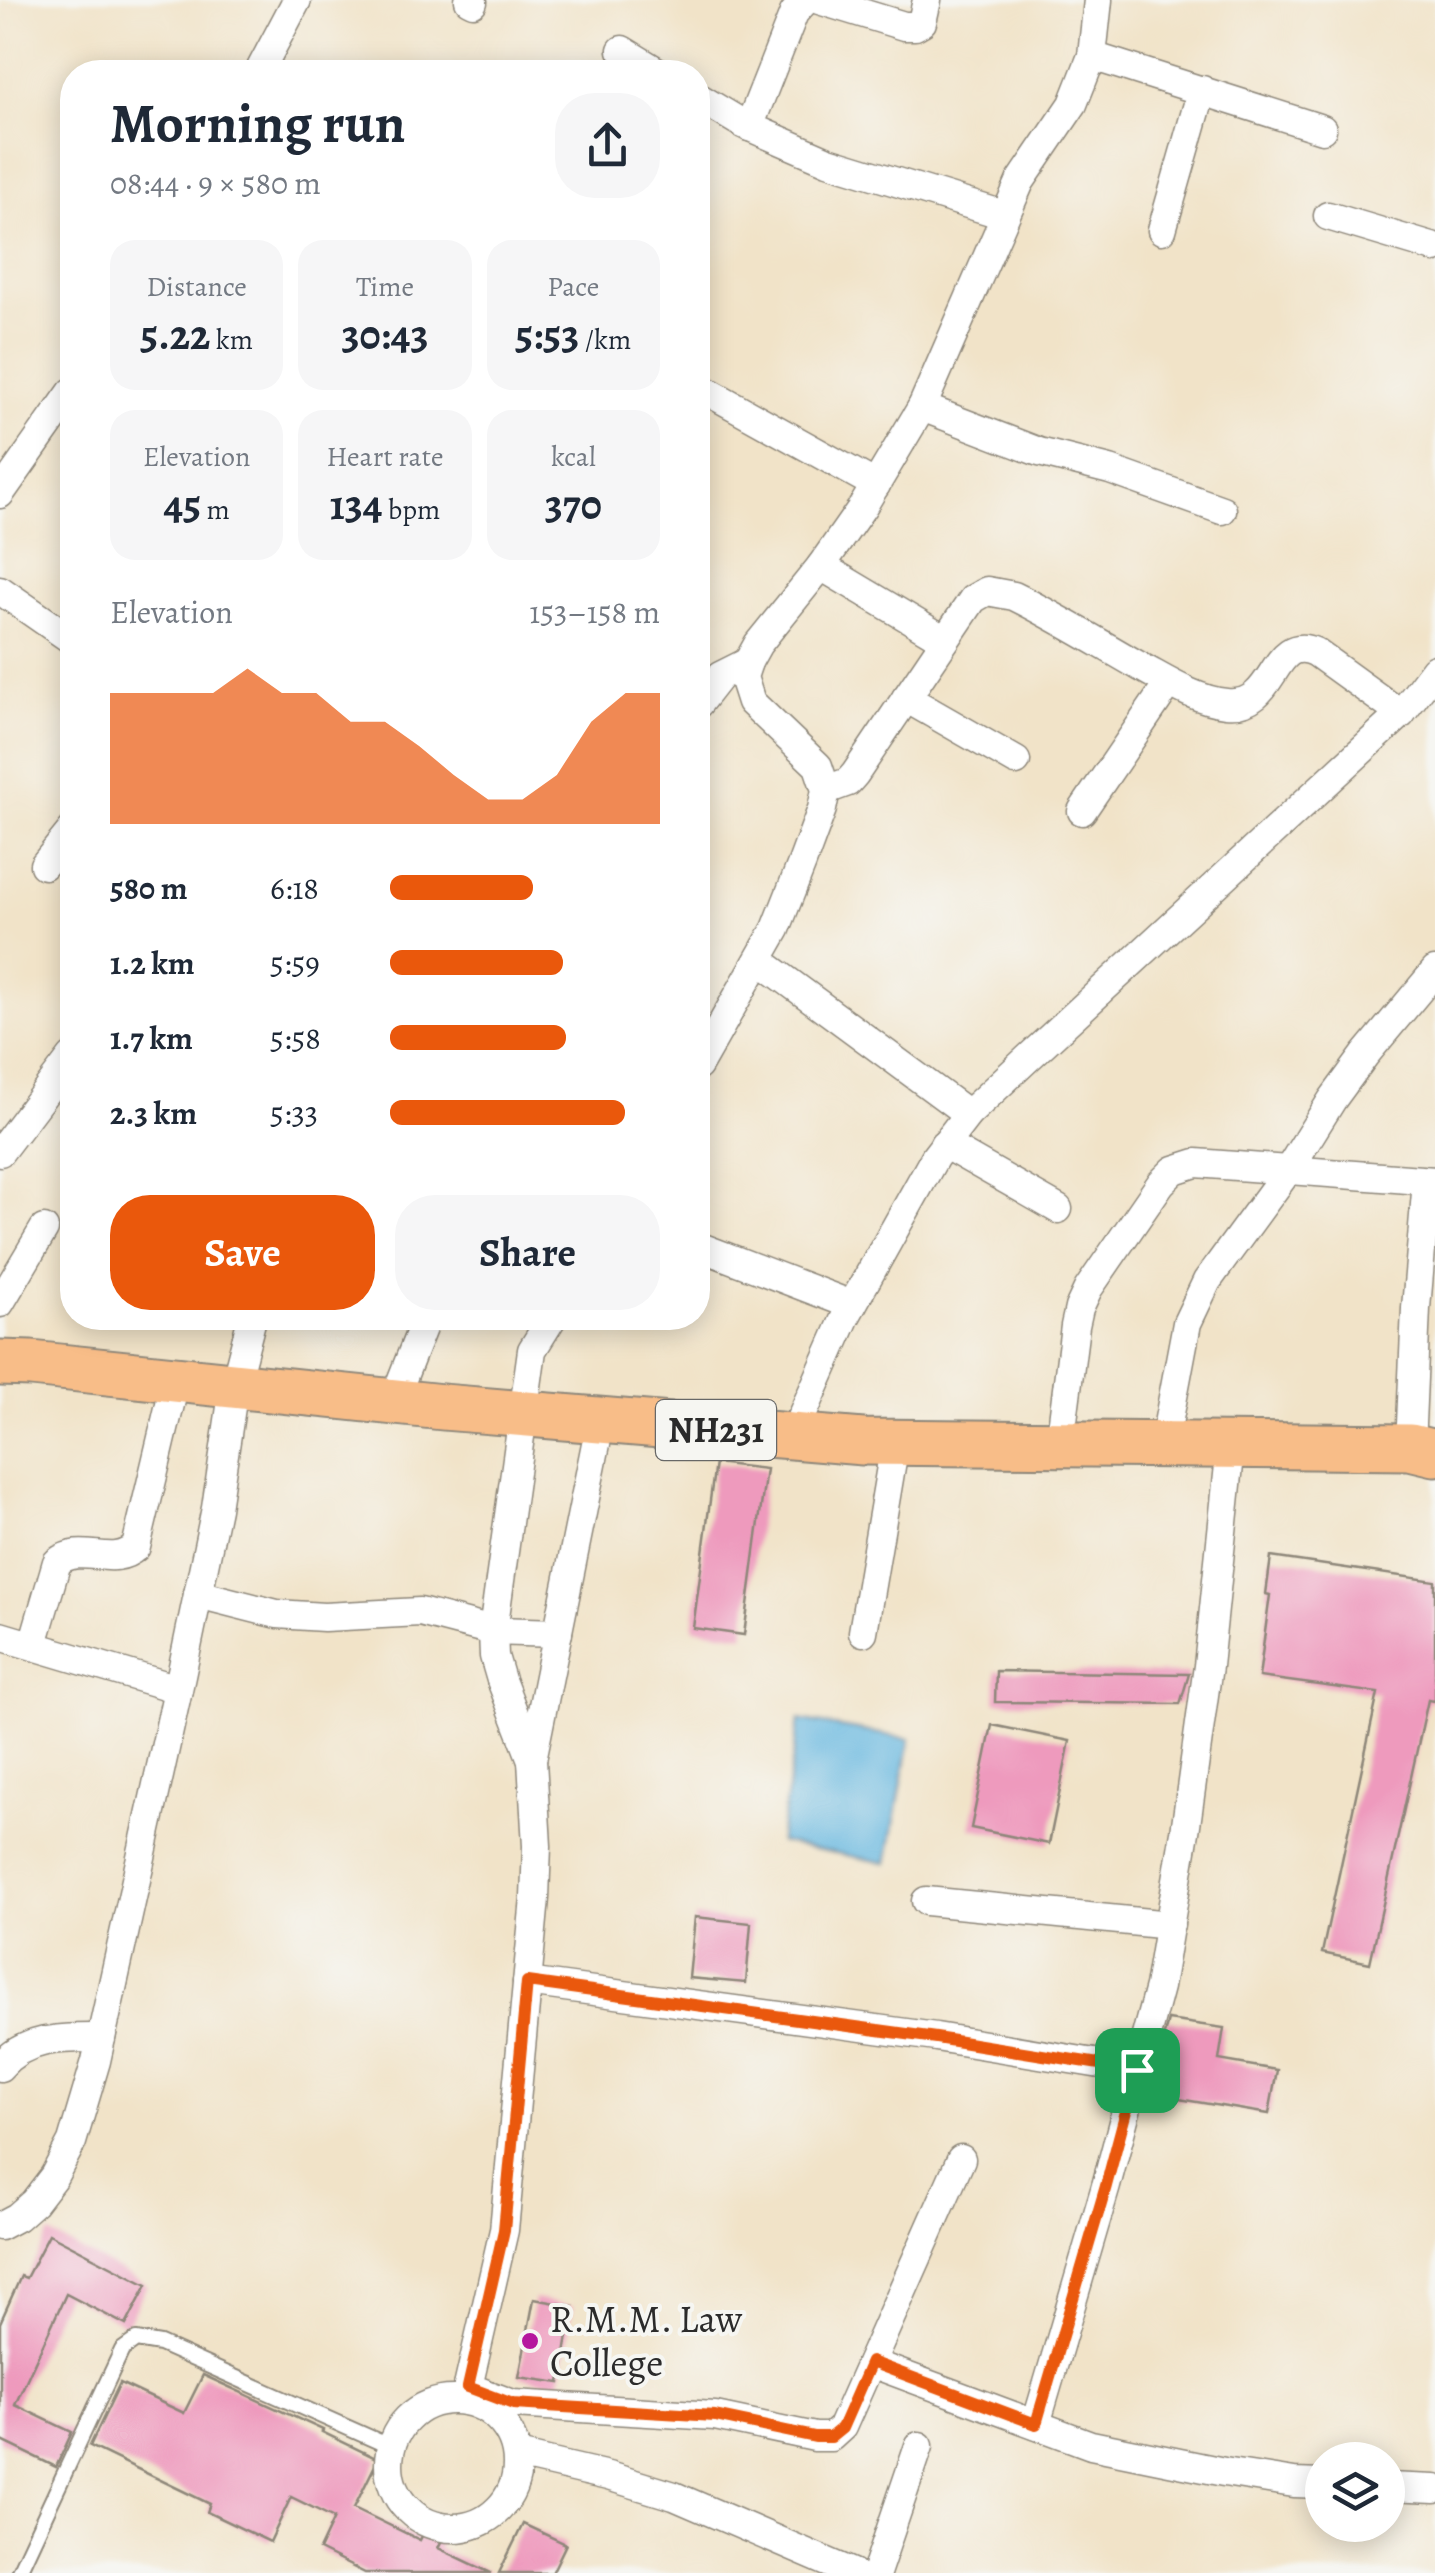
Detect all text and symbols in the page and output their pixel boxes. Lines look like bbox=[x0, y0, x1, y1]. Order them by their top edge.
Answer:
text: Morning run bbox=[110, 86, 405, 161]
button: share bbox=[555, 93, 660, 198]
text: 08:44 · 9 × 580 m bbox=[110, 161, 321, 205]
text: Distance bbox=[146, 268, 247, 306]
text: Time bbox=[356, 268, 414, 306]
text: Pace bbox=[547, 268, 599, 306]
text: 5.22 bbox=[140, 306, 210, 363]
text: 30:43 bbox=[342, 306, 428, 363]
text: 5:53 bbox=[515, 306, 579, 363]
text: km bbox=[210, 321, 253, 359]
text: /km bbox=[579, 321, 631, 359]
text: Elevation bbox=[143, 438, 250, 476]
text: Heart rate bbox=[327, 438, 443, 476]
text: kcal bbox=[551, 438, 596, 476]
text: 45 bbox=[163, 476, 201, 533]
text: 134 bbox=[330, 476, 382, 533]
text: 370 bbox=[545, 476, 602, 533]
text: m bbox=[201, 491, 230, 529]
text: bpm bbox=[382, 491, 440, 529]
text: Elevation bbox=[110, 590, 233, 634]
text: 153–158 m bbox=[529, 590, 660, 634]
text: 580 m bbox=[110, 866, 188, 910]
text: 6:18 bbox=[270, 866, 319, 910]
text: 1.2 km bbox=[110, 941, 195, 985]
text: 5:59 bbox=[270, 941, 320, 985]
text: 1.7 km bbox=[110, 1016, 193, 1060]
text: 5:58 bbox=[270, 1016, 321, 1060]
text: 2.3 km bbox=[110, 1091, 197, 1135]
text: 5:33 bbox=[270, 1091, 318, 1135]
button: Save bbox=[110, 1195, 375, 1310]
button: Share bbox=[395, 1195, 660, 1310]
road number: NH231 bbox=[656, 1400, 776, 1460]
pin bbox=[1095, 2028, 1180, 2113]
icon: arrive bbox=[1110, 2043, 1165, 2098]
place label: R.M.M. Law College bbox=[550, 2293, 742, 2389]
marker: R.M.M. Law College bbox=[519, 2330, 541, 2352]
map controls bbox=[1305, 2442, 1405, 2542]
button: layers bbox=[1305, 2442, 1405, 2542]

